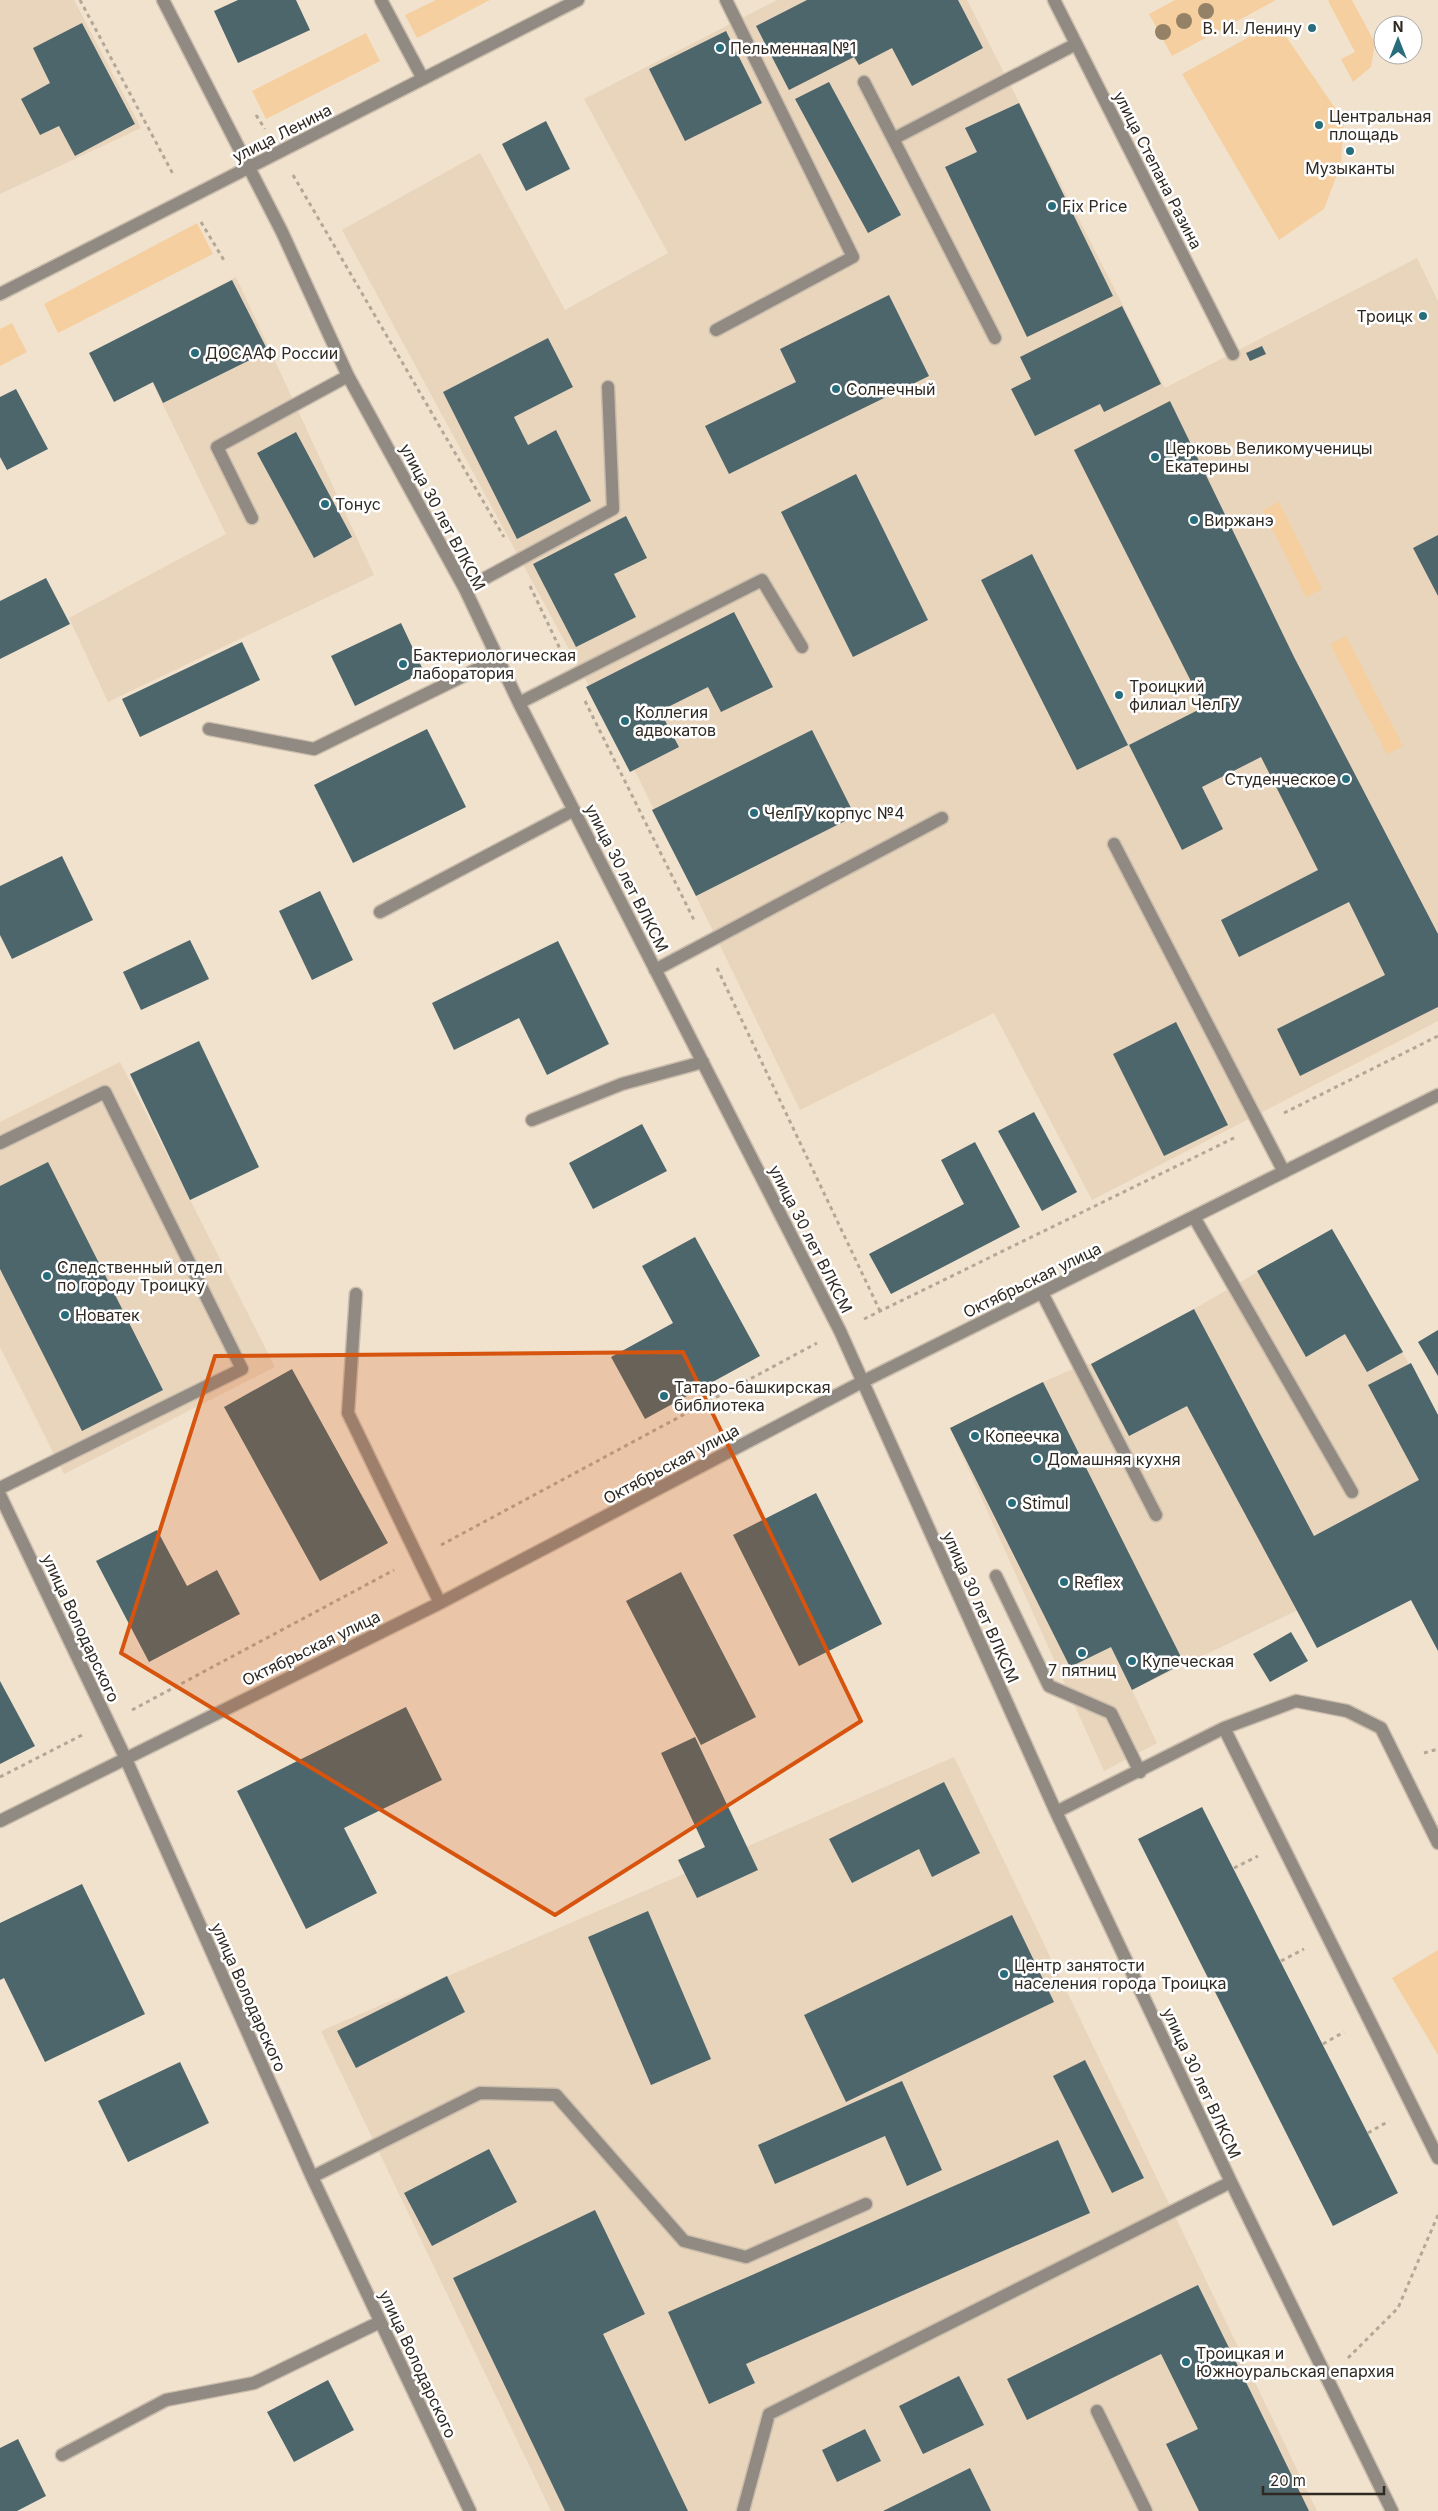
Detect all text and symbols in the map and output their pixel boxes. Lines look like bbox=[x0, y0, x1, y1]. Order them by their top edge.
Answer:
north arrow bbox=[1373, 15, 1423, 65]
place label: В. И. Ленину bbox=[1203, 18, 1302, 38]
text: N bbox=[1393, 18, 1403, 35]
marker: В. И. Ленину bbox=[1306, 22, 1318, 34]
place label: Пельменная №1 bbox=[730, 38, 856, 58]
marker: Пельменная №1 bbox=[714, 42, 726, 54]
street label: улица Степана Разина bbox=[1109, 88, 1207, 252]
street label: улица Ленина bbox=[229, 99, 335, 167]
place label: Центральная площадь bbox=[1329, 106, 1431, 144]
marker: Центральная площадь bbox=[1313, 119, 1325, 131]
marker: Музыканты bbox=[1344, 145, 1356, 157]
place label: Музыканты bbox=[1305, 158, 1395, 178]
place label: Fix Price bbox=[1062, 196, 1127, 216]
marker: Fix Price bbox=[1046, 200, 1058, 212]
place label: Троицк bbox=[1357, 306, 1413, 326]
marker: Троицк bbox=[1417, 310, 1429, 322]
place label: ДОСААФ России bbox=[205, 343, 338, 363]
marker: ДОСААФ России bbox=[189, 347, 201, 359]
place label: Солнечный bbox=[846, 379, 935, 399]
marker: Солнечный bbox=[830, 383, 842, 395]
place label: Церковь Великомученицы Екатерины bbox=[1165, 438, 1372, 476]
street label: улица 30 лет ВЛКСМ bbox=[396, 440, 490, 594]
marker: Церковь Великомученицы Екатерины bbox=[1149, 451, 1161, 463]
place label: Тонус bbox=[335, 494, 381, 514]
marker: Тонус bbox=[319, 498, 331, 510]
place label: Виржанэ bbox=[1204, 510, 1274, 530]
marker: Виржанэ bbox=[1188, 514, 1200, 526]
place label: Бактериологическая лаборатория bbox=[413, 645, 576, 683]
marker: Бактериологическая лаборатория bbox=[397, 658, 409, 670]
place label: Троицкий филиал ЧелГУ bbox=[1129, 676, 1240, 714]
marker: Троицкий филиал ЧелГУ bbox=[1113, 689, 1125, 701]
place label: Коллегия адвокатов bbox=[635, 702, 716, 740]
marker: Коллегия адвокатов bbox=[619, 715, 631, 727]
place label: Студенческое bbox=[1225, 769, 1336, 789]
marker: Студенческое bbox=[1340, 773, 1352, 785]
street label: улица 30 лет ВЛКСМ bbox=[581, 801, 673, 955]
place label: ЧелГУ корпус №4 bbox=[764, 803, 905, 823]
marker: ЧелГУ корпус №4 bbox=[748, 807, 760, 819]
street label: улица 30 лет ВЛКСМ bbox=[765, 1162, 857, 1316]
street label: Октябрьская улица bbox=[960, 1238, 1104, 1322]
place label: Следственный отдел по городу Троицку bbox=[57, 1257, 223, 1295]
marker: Следственный отдел по городу Троицку bbox=[41, 1270, 53, 1282]
place label: Новатек bbox=[75, 1305, 140, 1325]
marker: Новатек bbox=[59, 1309, 71, 1321]
place label: Татаро-башкирская библиотека bbox=[674, 1377, 831, 1415]
marker: Татаро-башкирская библиотека bbox=[658, 1390, 670, 1402]
street label: Октябрьская улица bbox=[600, 1420, 742, 1508]
place label: Копеечка bbox=[985, 1426, 1060, 1446]
marker: Копеечка bbox=[969, 1430, 981, 1442]
place label: Домашняя кухня bbox=[1047, 1449, 1181, 1469]
marker: Домашняя кухня bbox=[1031, 1453, 1043, 1465]
place label: Stimul bbox=[1022, 1493, 1069, 1513]
marker: Stimul bbox=[1006, 1497, 1018, 1509]
street label: улица 30 лет ВЛКСМ bbox=[939, 1528, 1023, 1686]
street label: улица Володарского bbox=[38, 1551, 124, 1705]
place label: Reflex bbox=[1074, 1572, 1121, 1592]
marker: Reflex bbox=[1058, 1576, 1070, 1588]
street label: Октябрьская улица bbox=[239, 1606, 383, 1690]
marker: 7 пятниц bbox=[1076, 1647, 1088, 1659]
place label: Купеческая bbox=[1142, 1651, 1234, 1671]
marker: Купеческая bbox=[1126, 1655, 1138, 1667]
place label: 7 пятниц bbox=[1048, 1660, 1116, 1680]
street label: улица Володарского bbox=[207, 1919, 291, 2075]
place label: Центр занятости населения города Троицка bbox=[1014, 1955, 1226, 1993]
marker: Центр занятости населения города Троицка bbox=[998, 1968, 1010, 1980]
street label: улица 30 лет ВЛКСМ bbox=[1158, 2005, 1246, 2161]
street label: улица Володарского bbox=[375, 2287, 461, 2441]
place label: Троицкая и Южноуральская епархия bbox=[1196, 2343, 1394, 2381]
marker: Троицкая и Южноуральская епархия bbox=[1180, 2356, 1192, 2368]
scale bar bbox=[1263, 2464, 1384, 2496]
text: 20 m bbox=[1270, 2471, 1306, 2490]

